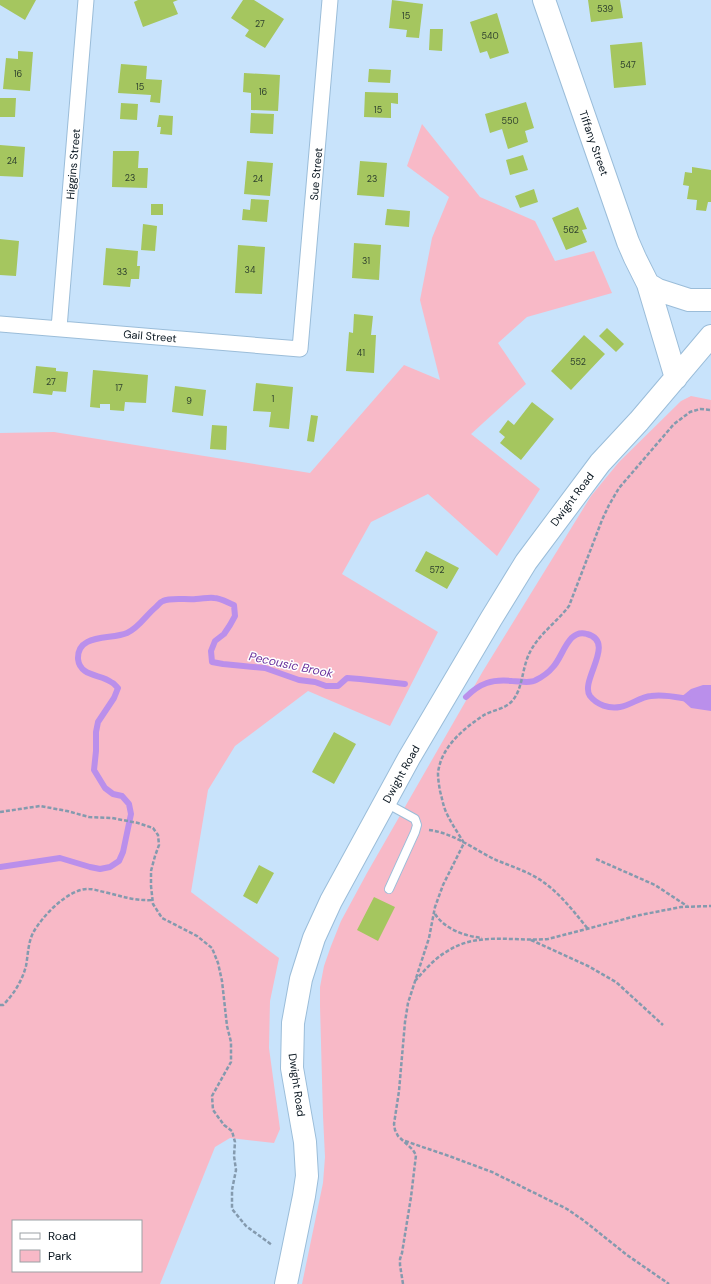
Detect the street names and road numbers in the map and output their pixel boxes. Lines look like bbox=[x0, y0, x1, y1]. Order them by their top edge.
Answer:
street label: Tiffany Street bbox=[576, 108, 612, 178]
street label: Higgins Street bbox=[63, 128, 83, 200]
street label: Sue Street bbox=[307, 147, 325, 201]
street label: Gail Street bbox=[123, 327, 177, 345]
street label: Dwight Road bbox=[547, 469, 597, 529]
street label: Dwight Road bbox=[379, 743, 423, 805]
street label: Dwight Road bbox=[286, 1052, 308, 1118]

